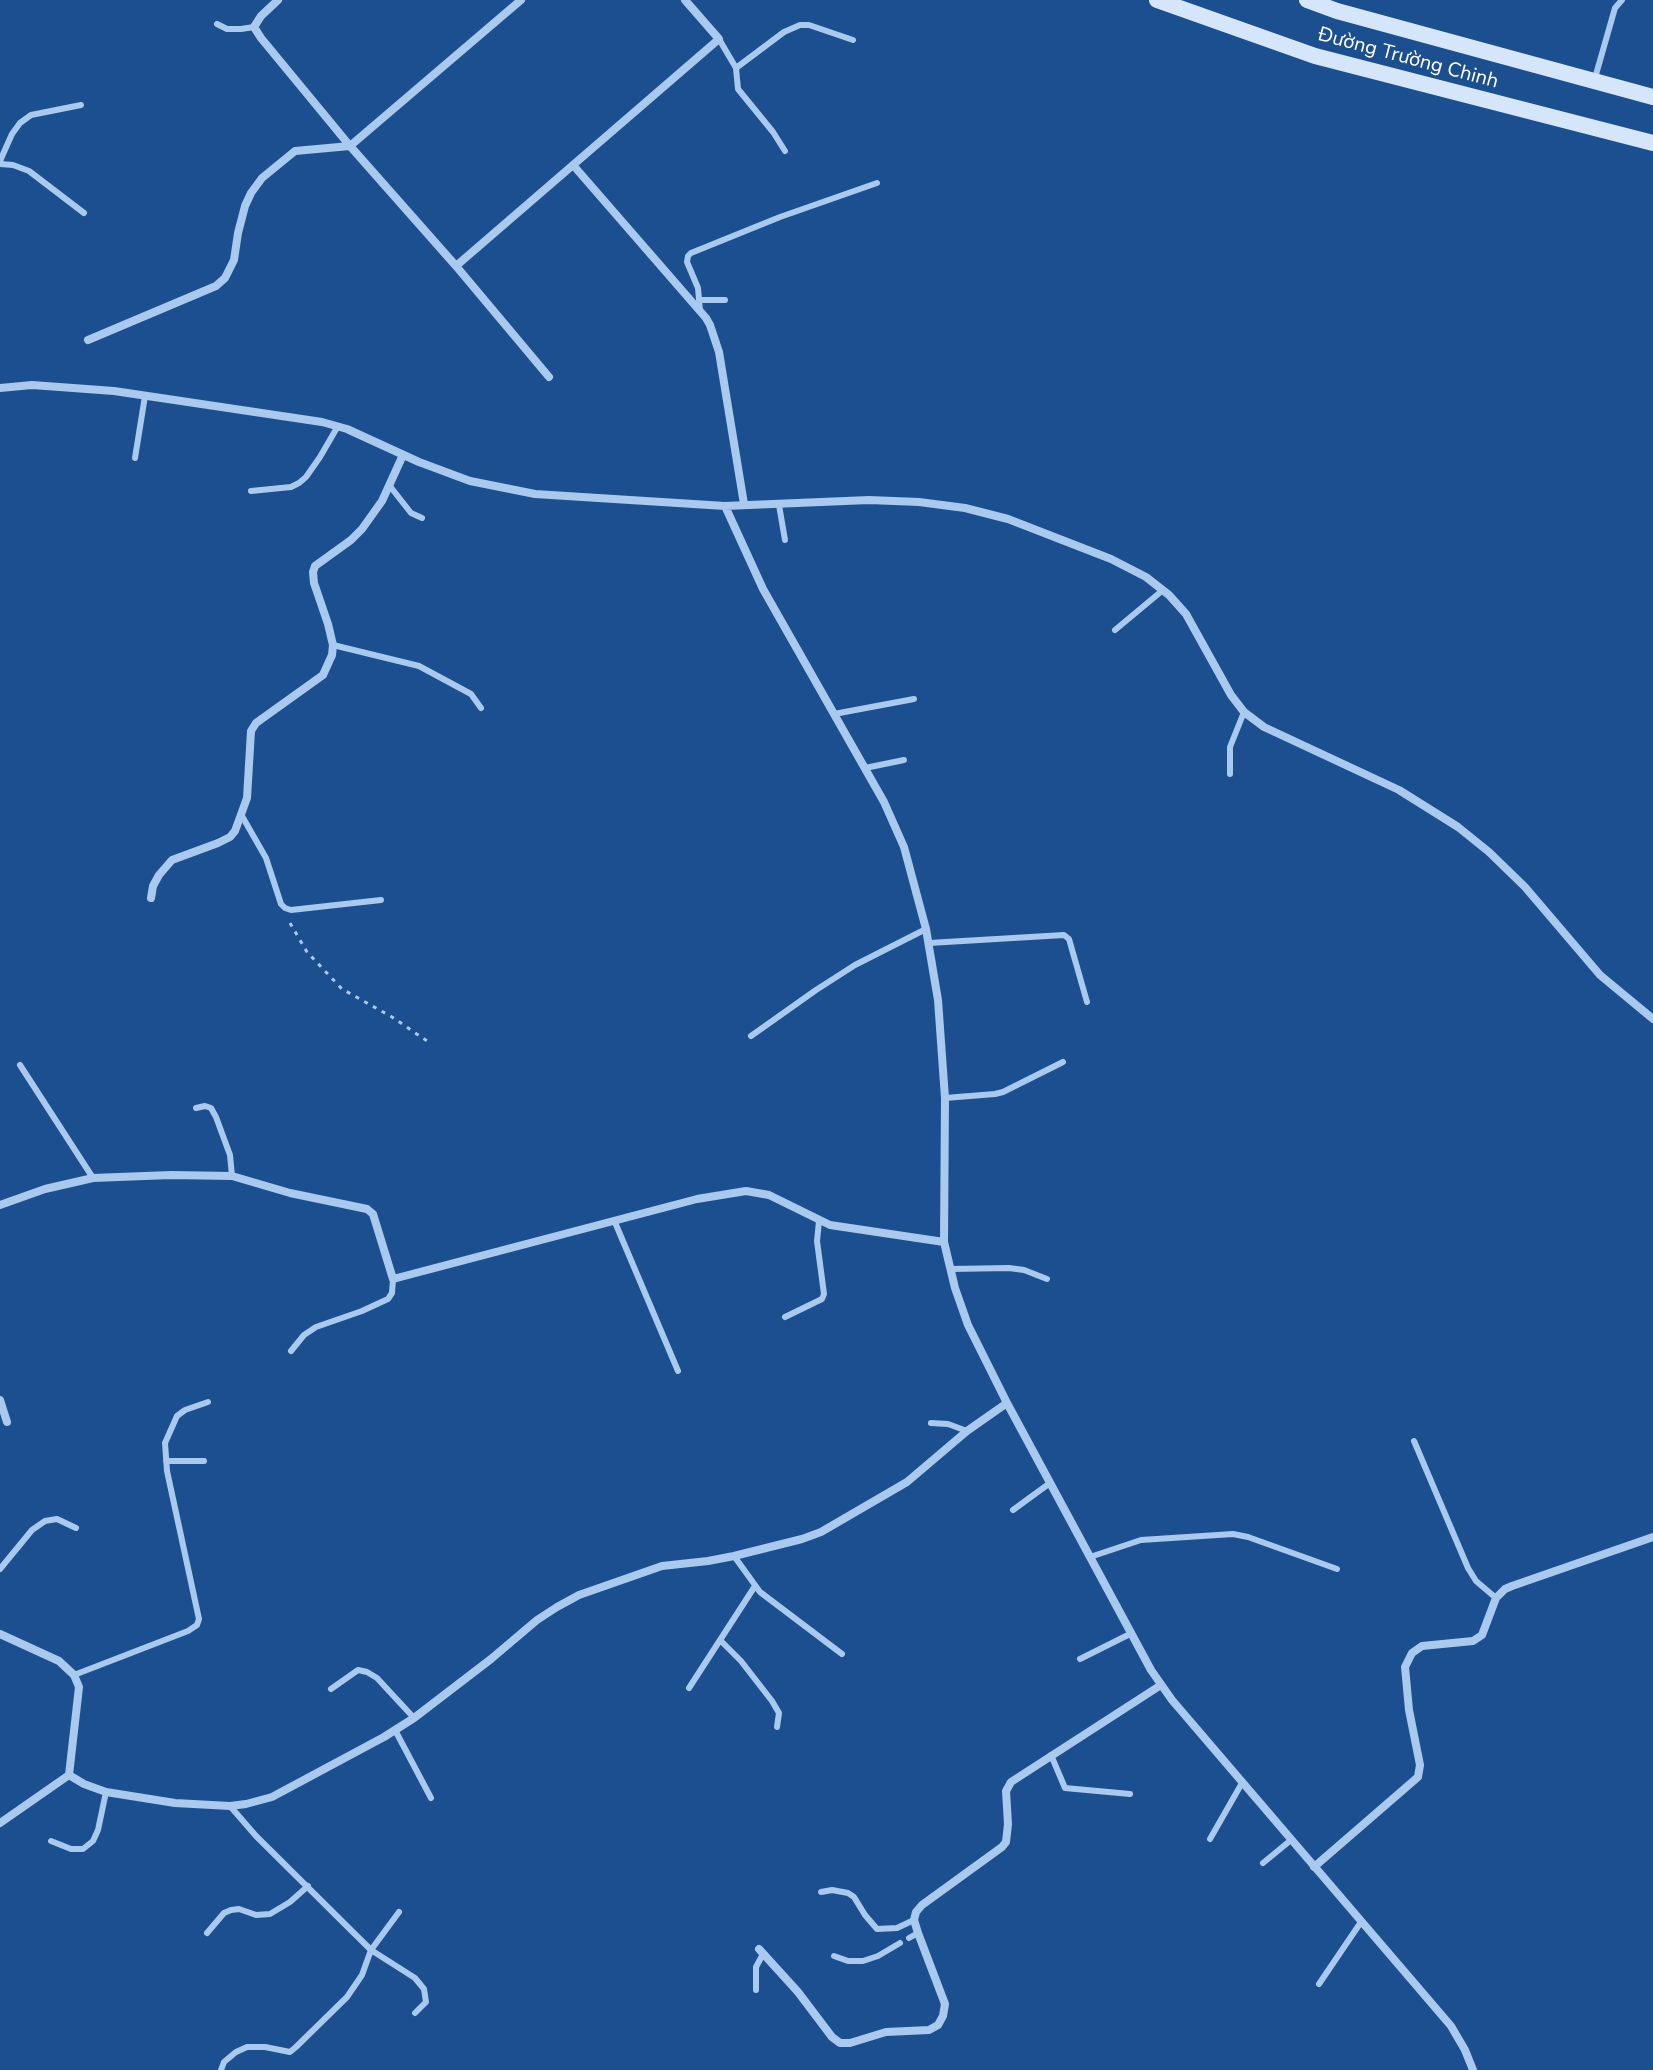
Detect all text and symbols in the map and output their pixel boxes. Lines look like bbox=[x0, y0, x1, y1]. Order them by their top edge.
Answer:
street label: Đường Trường Chinh bbox=[1315, 23, 1501, 95]

